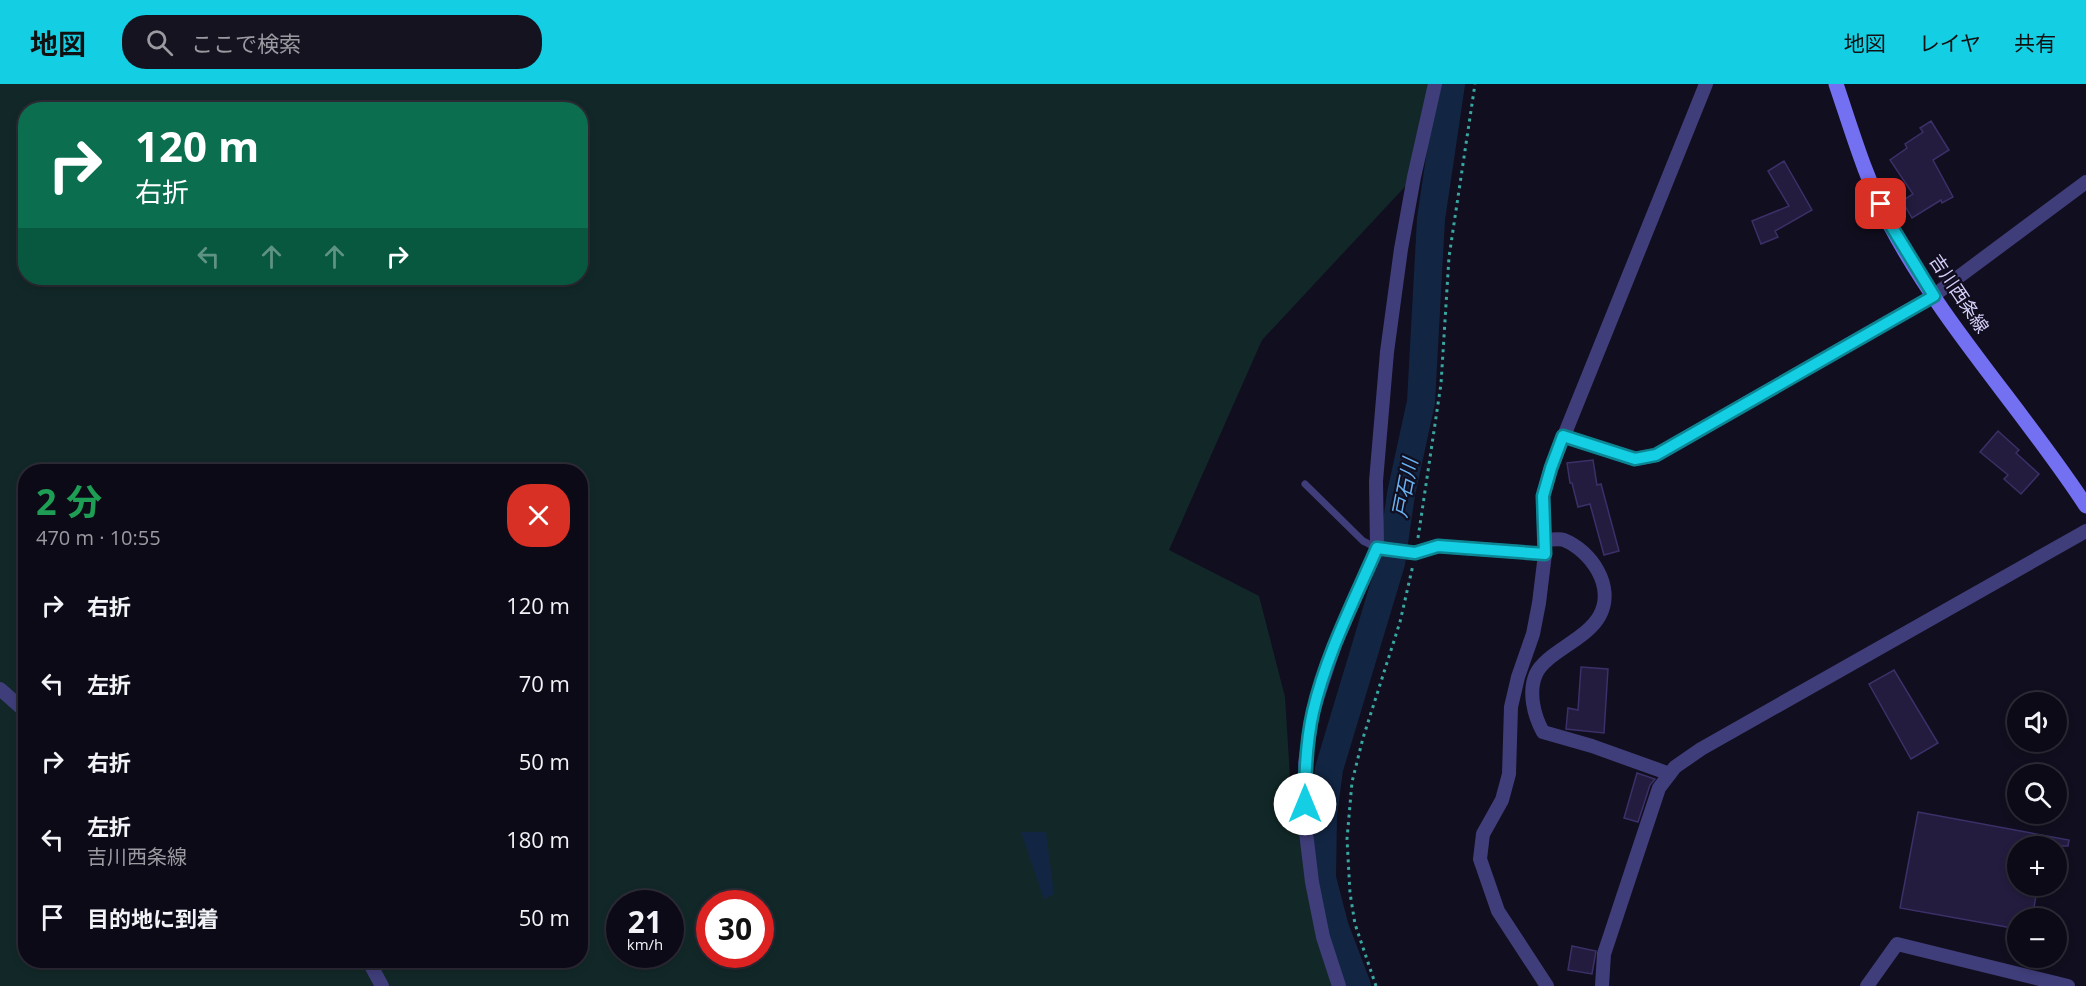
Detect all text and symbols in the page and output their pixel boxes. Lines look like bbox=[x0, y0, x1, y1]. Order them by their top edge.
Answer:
search box bbox=[122, 15, 542, 69]
text: 地図 bbox=[30, 24, 86, 62]
icon: search bbox=[143, 26, 176, 59]
text: ここで検索 bbox=[191, 28, 301, 58]
text: 地図 bbox=[1844, 29, 1886, 57]
text: レイヤ bbox=[1919, 29, 1981, 57]
text: 共有 bbox=[2014, 29, 2056, 57]
text: 120 m bbox=[135, 117, 259, 174]
icon: right bbox=[36, 126, 114, 204]
text: 右折 bbox=[135, 173, 189, 210]
pin bbox=[1855, 178, 1906, 229]
icon: arrive bbox=[1864, 187, 1897, 220]
icon: left bbox=[192, 240, 225, 273]
icon: ahead bbox=[255, 240, 288, 273]
icon: ahead bbox=[318, 240, 351, 273]
icon: right bbox=[381, 240, 414, 273]
street label: 吉川西条線 bbox=[1925, 249, 1995, 337]
water label: 戸石川 bbox=[1386, 454, 1424, 520]
text: 2 分 bbox=[36, 477, 102, 526]
button: close bbox=[507, 484, 570, 547]
text: 470 m · 10:55 bbox=[36, 524, 161, 551]
icon: right bbox=[36, 589, 69, 622]
text: 120 m bbox=[506, 590, 570, 620]
text: 右折 bbox=[87, 591, 131, 621]
icon: left bbox=[36, 667, 69, 700]
text: 70 m bbox=[519, 668, 570, 698]
text: 左折 bbox=[87, 669, 131, 699]
map controls bbox=[2007, 692, 2067, 968]
button: sound bbox=[2007, 692, 2067, 752]
icon: right bbox=[36, 745, 69, 778]
text: 50 m bbox=[519, 746, 570, 776]
text: 右折 bbox=[87, 747, 131, 777]
button: search bbox=[2007, 764, 2067, 824]
position arrow bbox=[1273, 772, 1337, 836]
text: 左折 bbox=[87, 811, 131, 841]
icon: left bbox=[36, 823, 69, 856]
text: 180 m bbox=[506, 824, 570, 854]
button: + bbox=[2007, 836, 2067, 896]
text: 吉川西条線 bbox=[87, 843, 187, 870]
speed limit sign: 30 bbox=[696, 890, 774, 968]
icon: arrive bbox=[36, 901, 69, 934]
text: 21 bbox=[628, 901, 662, 942]
text: 50 m bbox=[519, 902, 570, 932]
text: 目的地に到着 bbox=[87, 903, 219, 933]
button: − bbox=[2007, 908, 2067, 968]
text: km/h bbox=[627, 934, 663, 954]

